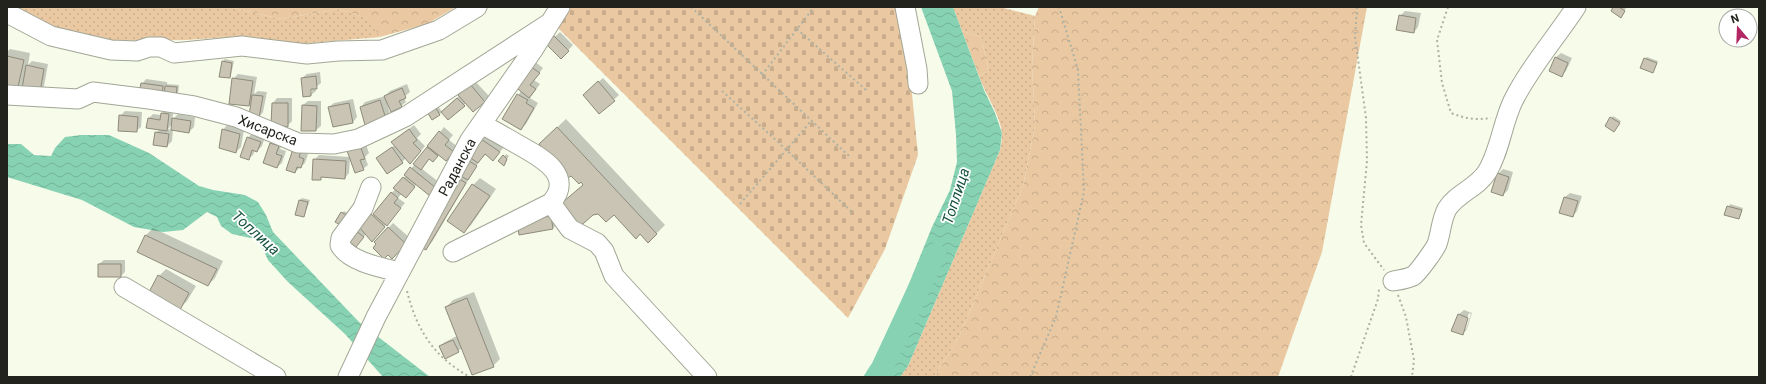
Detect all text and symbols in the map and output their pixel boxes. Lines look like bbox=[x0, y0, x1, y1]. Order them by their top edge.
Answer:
north arrow bbox=[1718, 8, 1758, 48]
text: N bbox=[1729, 12, 1741, 26]
street label: Хисарска bbox=[236, 111, 300, 149]
street label: Раданска bbox=[435, 135, 479, 199]
water label: Топлица bbox=[938, 166, 974, 226]
water label: Топлица bbox=[228, 207, 284, 259]

